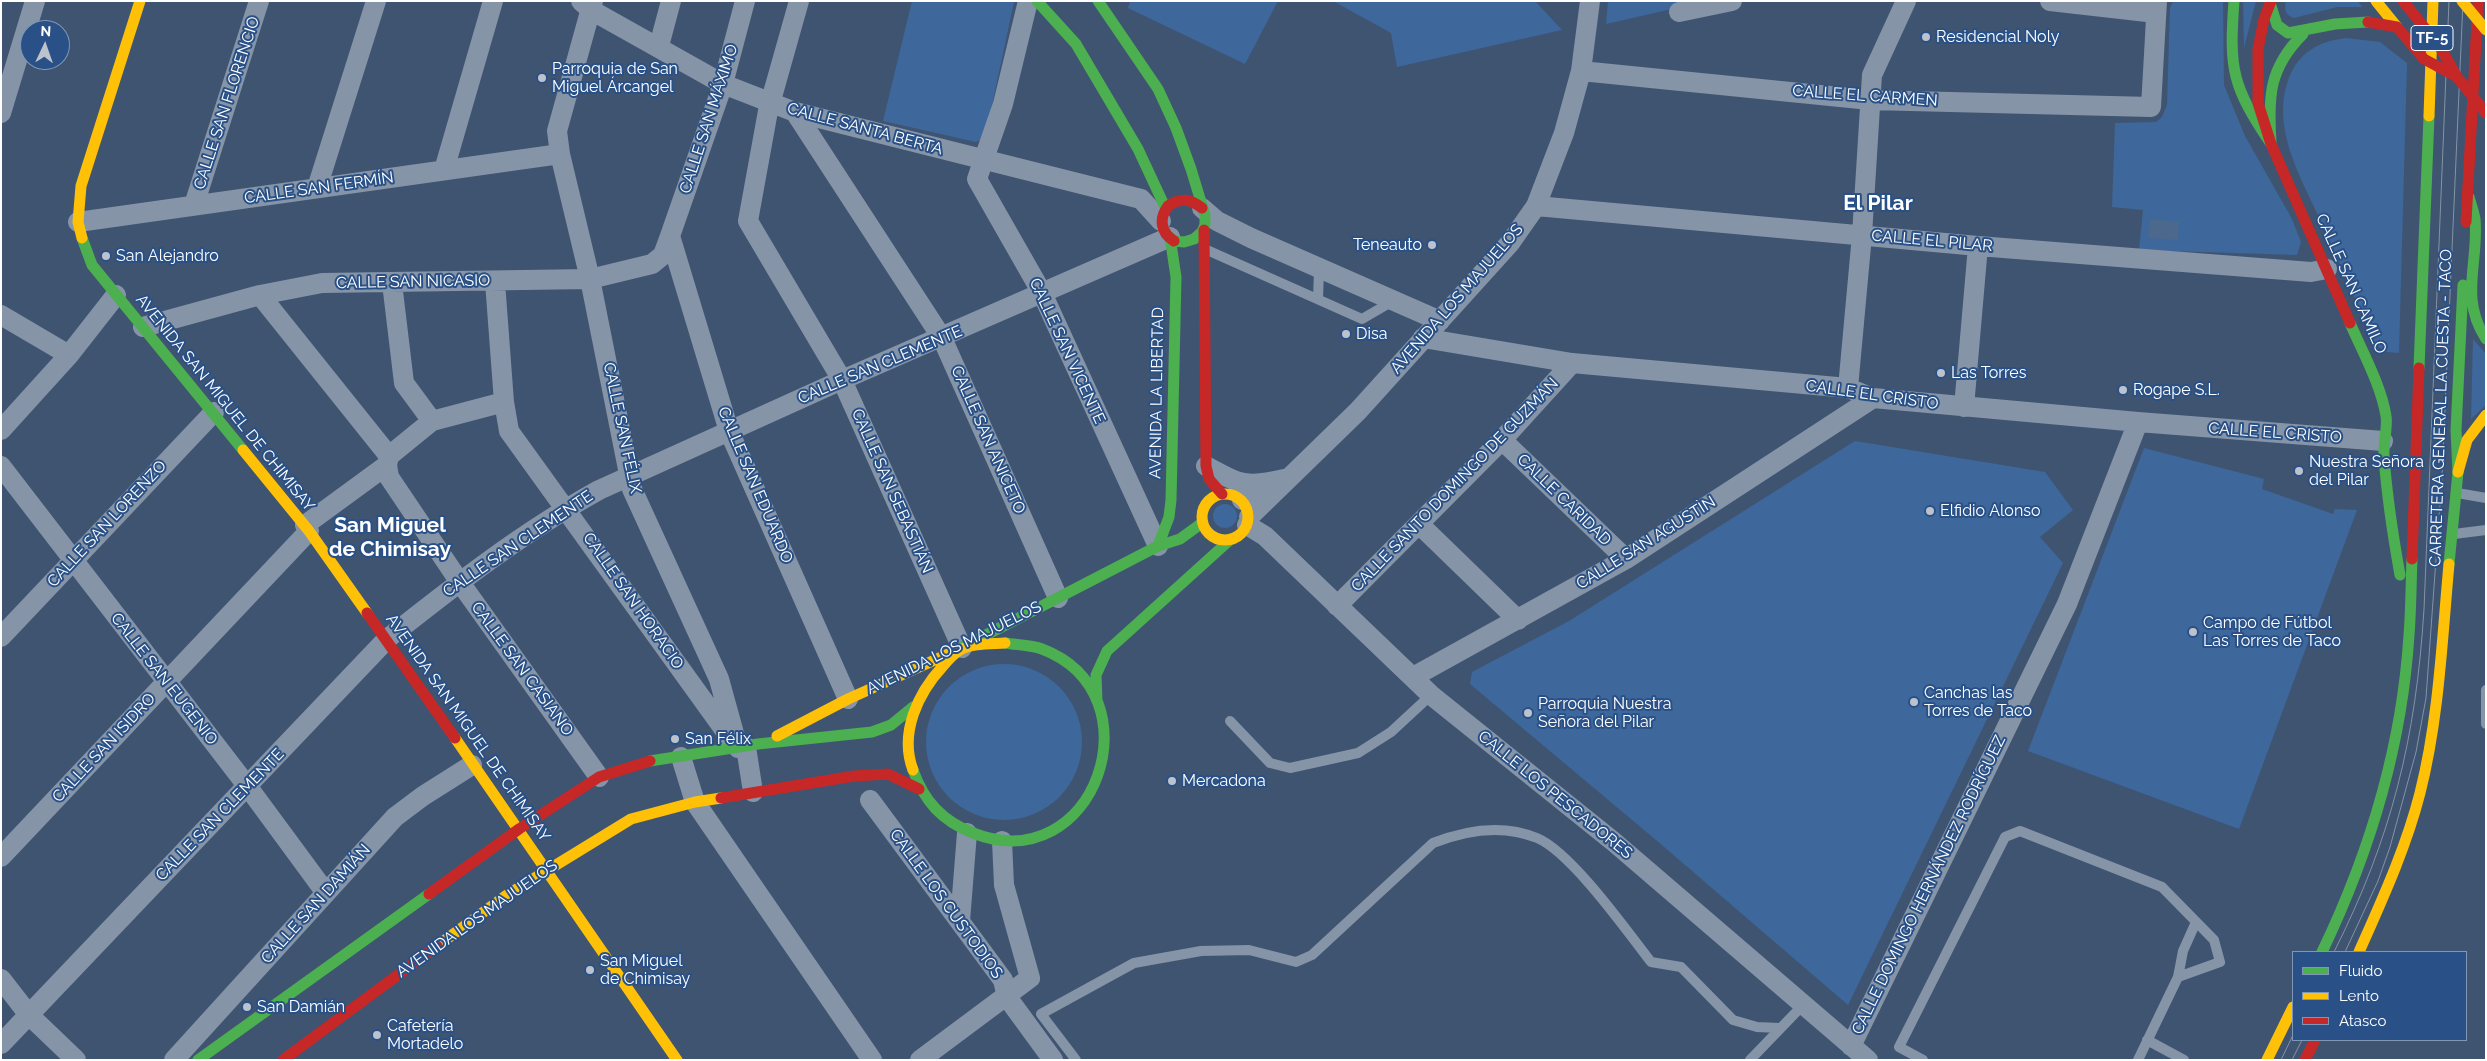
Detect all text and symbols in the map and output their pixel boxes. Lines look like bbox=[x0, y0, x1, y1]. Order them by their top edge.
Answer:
street label: CALLE SAN FLORENCIO bbox=[190, 14, 264, 192]
north arrow bbox=[20, 20, 70, 70]
text: N bbox=[40, 23, 51, 39]
road number: TF-5 bbox=[2411, 26, 2453, 50]
place label: Residencial Noly bbox=[1936, 27, 2059, 47]
marker: Residencial Noly bbox=[1920, 31, 1932, 43]
street label: CALLE SAN MÁXIMO bbox=[676, 42, 742, 196]
place label: Parroquia de San Miguel Árcangel bbox=[552, 59, 678, 97]
marker: Parroquia de San Miguel Árcangel bbox=[536, 72, 548, 84]
street label: CALLE EL CARMEN bbox=[1792, 81, 1938, 111]
street label: CALLE SANTA BERTA bbox=[785, 99, 945, 159]
street label: CALLE SAN FERMÍN bbox=[243, 168, 395, 208]
district label: El Pilar bbox=[1843, 191, 1913, 217]
street label: CALLE SAN CAMILO bbox=[2311, 211, 2391, 357]
street label: AVENIDA LOS MAJUELOS bbox=[1387, 220, 1527, 378]
street label: CALLE EL PILAR bbox=[1871, 226, 1993, 256]
place label: Teneauto bbox=[1353, 235, 1422, 255]
marker: Teneauto bbox=[1426, 239, 1438, 251]
place label: San Alejandro bbox=[116, 246, 219, 266]
street label: CARRETERA GENERAL LA CUESTA - TACO bbox=[2426, 249, 2456, 567]
marker: San Alejandro bbox=[100, 250, 112, 262]
street label: CALLE SAN NICASIO bbox=[336, 271, 490, 293]
street label: CALLE SAN VICENTE bbox=[1025, 275, 1109, 427]
street label: AVENIDA SAN MIGUEL DE CHIMISAY bbox=[131, 291, 319, 515]
street label: AVENIDA LA LIBERTAD bbox=[1146, 307, 1168, 479]
street label: CALLE SAN CLEMENTE bbox=[795, 322, 965, 408]
place label: Disa bbox=[1356, 324, 1387, 344]
marker: Disa bbox=[1340, 328, 1352, 340]
street label: CALLE SAN FÉLIX bbox=[599, 361, 645, 495]
street label: CALLE SAN ANICETO bbox=[947, 363, 1029, 517]
place label: Las Torres bbox=[1951, 363, 2026, 383]
marker: Las Torres bbox=[1935, 367, 1947, 379]
street label: CALLE SANTO DOMINGO DE GUZMÁN bbox=[1347, 374, 1563, 596]
street label: CALLE EL CRISTO bbox=[1804, 376, 1940, 414]
place label: Rogape S.L. bbox=[2133, 380, 2220, 400]
marker: Rogape S.L. bbox=[2117, 384, 2129, 396]
street label: CALLE SAN EDUARDO bbox=[713, 404, 797, 566]
street label: CALLE SAN SEBASTIÁN bbox=[847, 406, 937, 576]
street label: CALLE EL CRISTO bbox=[2208, 419, 2342, 447]
street label: CALLE CARIDAD bbox=[1513, 450, 1615, 550]
place label: Nuestra Señora del Pilar bbox=[2309, 452, 2424, 490]
street label: CALLE SAN LORENZO bbox=[43, 457, 171, 591]
marker: Nuestra Señora del Pilar bbox=[2293, 465, 2305, 477]
street label: CALLE SAN CLEMENTE bbox=[439, 487, 597, 601]
street label: CALLE SAN AGUSTÌN bbox=[1573, 492, 1719, 594]
place label: Elfidio Alonso bbox=[1940, 501, 2040, 521]
marker: Elfidio Alonso bbox=[1924, 505, 1936, 517]
district label: San Miguel de Chimisay bbox=[329, 513, 451, 563]
street label: CALLE SAN HORACIO bbox=[579, 529, 687, 673]
street label: AVENIDA LOS MAJUELOS bbox=[863, 597, 1045, 699]
street label: CALLE SAN CASIANO bbox=[467, 598, 577, 740]
street label: CALLE SAN EUGENIO bbox=[106, 609, 222, 749]
street label: AVENIDA SAN MIGUEL DE CHIMISAY bbox=[382, 610, 554, 846]
place label: Campo de Fútbol Las Torres de Taco bbox=[2203, 613, 2341, 651]
marker: Campo de Fútbol Las Torres de Taco bbox=[2187, 626, 2199, 638]
place label: Canchas las Torres de Taco bbox=[1924, 683, 2032, 721]
street label: CALLE SAN ISIDRO bbox=[48, 689, 160, 807]
place label: Parroquia Nuestra Señora del Pilar bbox=[1538, 694, 1671, 732]
marker: Canchas las Torres de Taco bbox=[1908, 696, 1920, 708]
marker: Parroquia Nuestra Señora del Pilar bbox=[1522, 707, 1534, 719]
street label: CALLE LOS PESCADORES bbox=[1474, 727, 1636, 863]
place label: San Félix bbox=[685, 729, 751, 749]
street label: CALLE DOMINGO HERNÁNDEZ RODRÍGUEZ bbox=[1848, 732, 2010, 1038]
marker: San Félix bbox=[669, 733, 681, 745]
street label: CALLE SAN CLEMENTE bbox=[152, 745, 288, 885]
place label: Mercadona bbox=[1182, 771, 1266, 791]
marker: Mercadona bbox=[1166, 775, 1178, 787]
street label: CALLE LOS CUSTODIOS bbox=[885, 826, 1007, 982]
street label: CALLE SAN DAMIÁN bbox=[257, 840, 375, 968]
street label: AVENIDA LOS MAJUELOS bbox=[393, 856, 561, 982]
place label: San Miguel de Chimisay bbox=[600, 951, 690, 989]
legend bbox=[2292, 951, 2467, 1041]
text: Fluido bbox=[2339, 962, 2382, 980]
marker: San Miguel de Chimisay bbox=[584, 964, 596, 976]
text: Lento bbox=[2339, 987, 2379, 1005]
place label: San Damián bbox=[257, 997, 345, 1017]
marker: San Damián bbox=[241, 1001, 253, 1013]
text: Atasco bbox=[2339, 1012, 2386, 1030]
place label: Cafetería Mortadelo bbox=[387, 1016, 463, 1054]
marker: Cafetería Mortadelo bbox=[371, 1029, 383, 1041]

